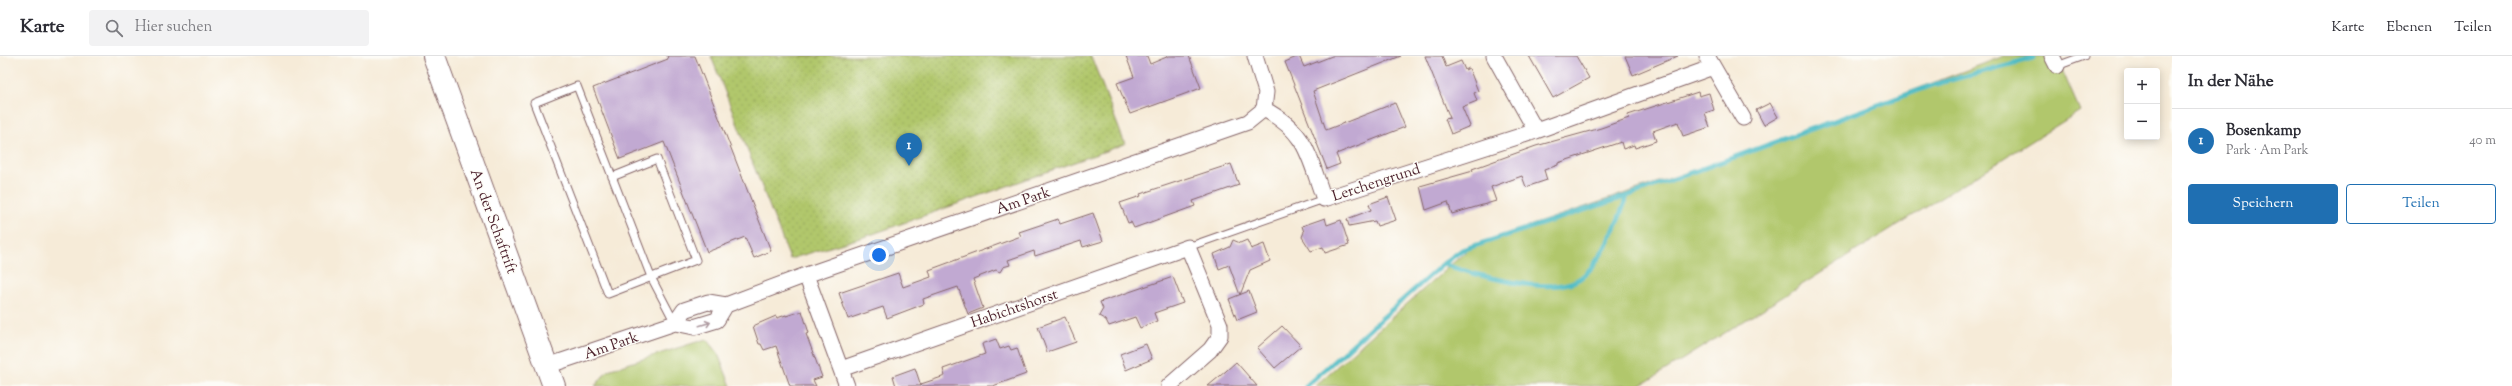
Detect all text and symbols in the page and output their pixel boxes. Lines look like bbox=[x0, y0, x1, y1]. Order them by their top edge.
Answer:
search box bbox=[89, 10, 369, 46]
text: Karte bbox=[20, 14, 65, 41]
icon: search bbox=[103, 17, 125, 39]
text: Hier suchen bbox=[135, 17, 212, 38]
text: Karte bbox=[2332, 18, 2365, 38]
text: Ebenen bbox=[2387, 18, 2432, 38]
text: Teilen bbox=[2454, 18, 2492, 38]
map controls bbox=[2124, 68, 2160, 140]
button: + bbox=[2124, 68, 2160, 104]
text: In der Nähe bbox=[2188, 70, 2274, 94]
button: − bbox=[2124, 104, 2160, 140]
text: Bosenkamp bbox=[2226, 121, 2301, 142]
text: 1 bbox=[2199, 132, 2203, 150]
text: 40 m bbox=[2469, 132, 2496, 150]
pin: 1 bbox=[896, 133, 922, 166]
text: Park · Am Park bbox=[2226, 142, 2309, 160]
street label: Lerchengrund bbox=[1330, 159, 1424, 208]
street label: An der Schaftrift bbox=[464, 166, 521, 277]
street label: Am Park bbox=[993, 182, 1054, 221]
button: Speichern bbox=[2188, 184, 2338, 224]
button: Teilen bbox=[2346, 184, 2496, 224]
your location bbox=[869, 245, 889, 265]
street label: Habichtshorst bbox=[968, 285, 1061, 334]
one-way arrow bbox=[698, 319, 710, 327]
street label: Am Park bbox=[581, 327, 642, 366]

